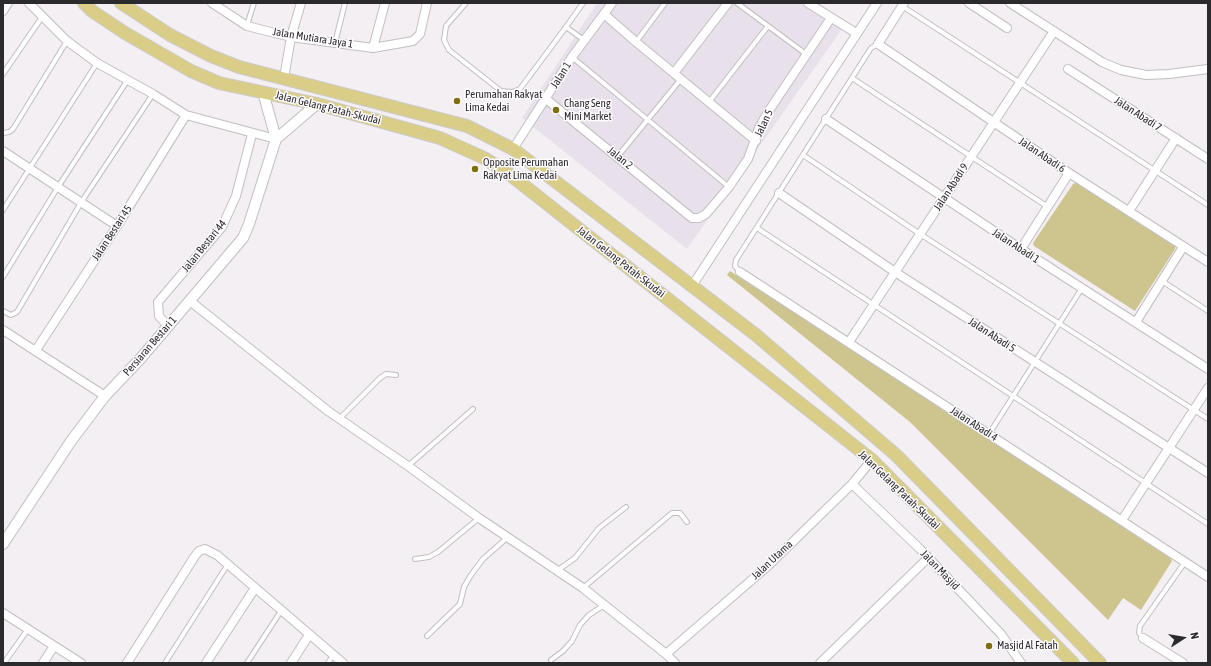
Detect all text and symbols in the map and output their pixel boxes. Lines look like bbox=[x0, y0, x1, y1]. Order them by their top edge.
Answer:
street label: Jalan Mutiara Jaya 1 bbox=[272, 25, 354, 51]
street label: Jalan 1 bbox=[548, 59, 574, 91]
place label: Perumahan Rakyat Lima Kedai bbox=[465, 88, 542, 114]
street label: Jalan Gelang Patah-Skudai bbox=[274, 89, 382, 127]
street label: Jalan Abadi 7 bbox=[1112, 94, 1164, 134]
marker: Perumahan Rakyat Lima Kedai bbox=[452, 96, 462, 106]
place label: Chang Seng Mini Market bbox=[564, 97, 612, 123]
marker: Chang Seng Mini Market bbox=[551, 105, 561, 115]
street label: Jalan 5 bbox=[752, 107, 776, 139]
street label: Jalan Abadi 6 bbox=[1016, 135, 1068, 175]
street label: Jalan 2 bbox=[605, 144, 635, 172]
place label: Opposite Perumahan Rakyat Lima Kedai bbox=[483, 156, 569, 182]
street label: Jalan Abadi 9 bbox=[931, 161, 971, 213]
marker: Opposite Perumahan Rakyat Lima Kedai bbox=[470, 164, 480, 174]
street label: Jalan Bestari 45 bbox=[89, 203, 135, 263]
street label: Jalan Bestari 44 bbox=[179, 217, 229, 275]
street label: Jalan Gelang Patah-Skudai bbox=[574, 223, 668, 301]
street label: Jalan Abadi 1 bbox=[990, 226, 1042, 266]
street label: Persiaran Bestari 1 bbox=[120, 313, 180, 379]
street label: Jalan Abadi 5 bbox=[966, 315, 1018, 355]
street label: Jalan Abadi 4 bbox=[948, 404, 1000, 444]
street label: Jalan Gelang Patah-Skudai bbox=[855, 448, 943, 532]
street label: Jalan Utama bbox=[749, 538, 795, 582]
street label: Jalan Masjid bbox=[918, 547, 962, 593]
north arrow bbox=[1163, 618, 1203, 658]
text: N bbox=[1188, 631, 1201, 640]
place label: Masjid Al Fatah bbox=[997, 639, 1058, 653]
marker: Masjid Al Fatah bbox=[984, 641, 994, 651]

